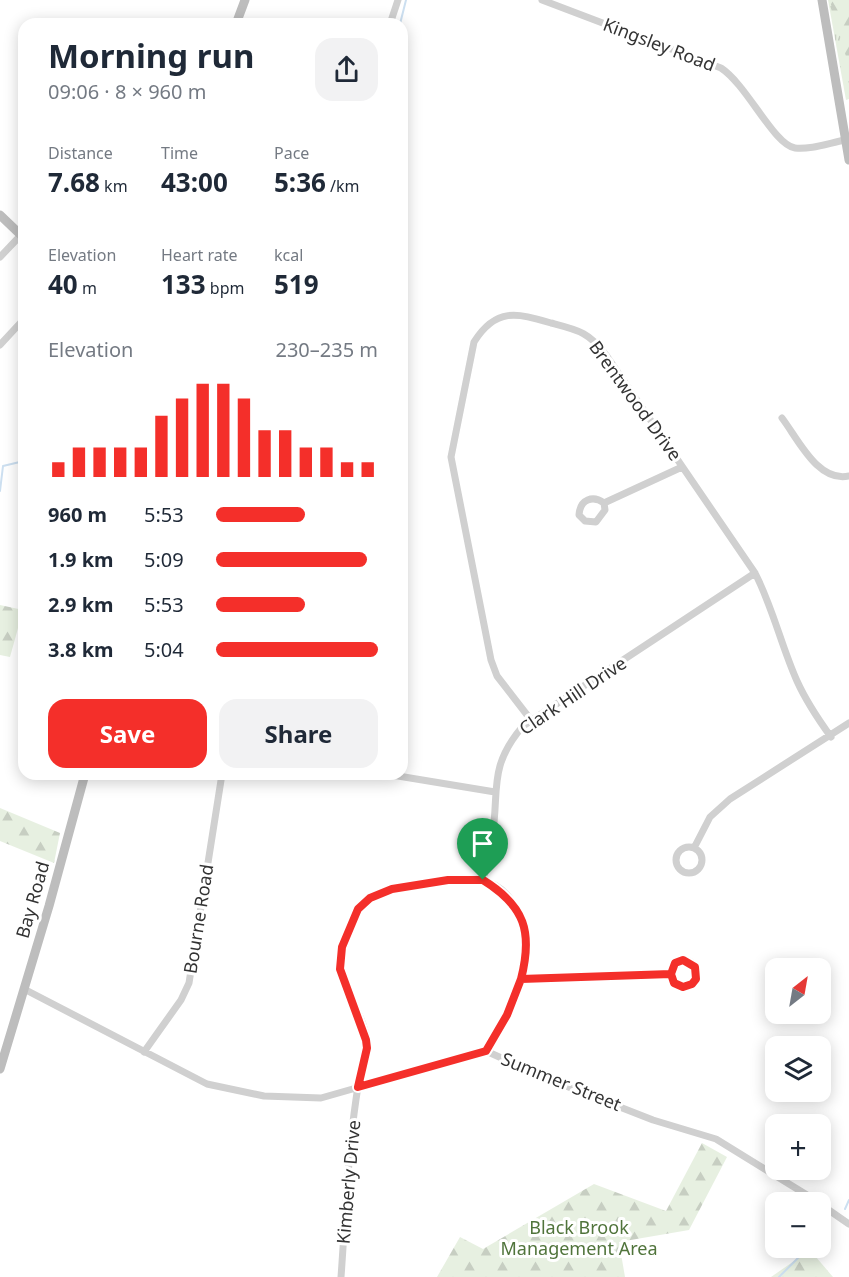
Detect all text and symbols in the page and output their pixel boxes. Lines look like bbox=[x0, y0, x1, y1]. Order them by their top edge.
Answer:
street label: Kingsley Road bbox=[600, 12, 719, 76]
text: Morning run bbox=[48, 33, 254, 78]
button: share bbox=[315, 38, 378, 101]
text: 09:06 · 8 × 960 m bbox=[48, 78, 206, 105]
text: Distance bbox=[48, 142, 113, 164]
text: Time bbox=[161, 142, 198, 164]
text: Pace bbox=[274, 142, 309, 164]
text: 7.68 bbox=[48, 164, 100, 200]
text: 43:00 bbox=[161, 164, 228, 200]
text: 5:36 bbox=[274, 164, 326, 200]
text: km bbox=[100, 175, 128, 197]
text: /km bbox=[326, 175, 360, 197]
text: Elevation bbox=[48, 244, 116, 266]
text: Heart rate bbox=[161, 244, 237, 266]
text: kcal bbox=[274, 244, 303, 266]
text: 40 bbox=[48, 266, 78, 302]
text: 133 bbox=[161, 266, 206, 302]
text: 519 bbox=[274, 266, 319, 302]
text: m bbox=[78, 277, 97, 299]
text: bpm bbox=[206, 277, 244, 299]
text: Elevation bbox=[48, 336, 133, 363]
text: 230–235 m bbox=[275, 336, 378, 363]
street label: Brentwood Drive bbox=[584, 336, 687, 465]
text: 960 m bbox=[48, 501, 107, 528]
text: 5:53 bbox=[144, 501, 184, 528]
text: 1.9 km bbox=[48, 546, 114, 573]
text: 5:09 bbox=[144, 546, 184, 573]
text: 2.9 km bbox=[48, 591, 114, 618]
text: 5:53 bbox=[144, 591, 184, 618]
text: 3.8 km bbox=[48, 636, 114, 663]
text: 5:04 bbox=[144, 636, 184, 663]
street label: Clark Hill Drive bbox=[514, 650, 631, 740]
button: Save bbox=[48, 699, 207, 768]
button: Share bbox=[219, 699, 378, 768]
pin bbox=[457, 818, 508, 880]
icon: arrive bbox=[466, 827, 499, 860]
street label: Bay Road bbox=[10, 858, 54, 941]
street label: Bourne Road bbox=[178, 862, 218, 975]
north arrow bbox=[765, 958, 831, 1024]
map controls bbox=[765, 958, 831, 1258]
button: layers bbox=[765, 1036, 831, 1102]
street label: Summer Street bbox=[498, 1046, 625, 1116]
button: + bbox=[765, 1114, 831, 1180]
street label: Kimberly Drive bbox=[331, 1119, 365, 1245]
button: − bbox=[765, 1192, 831, 1258]
park label: Black Brook Management Area bbox=[501, 1215, 657, 1260]

